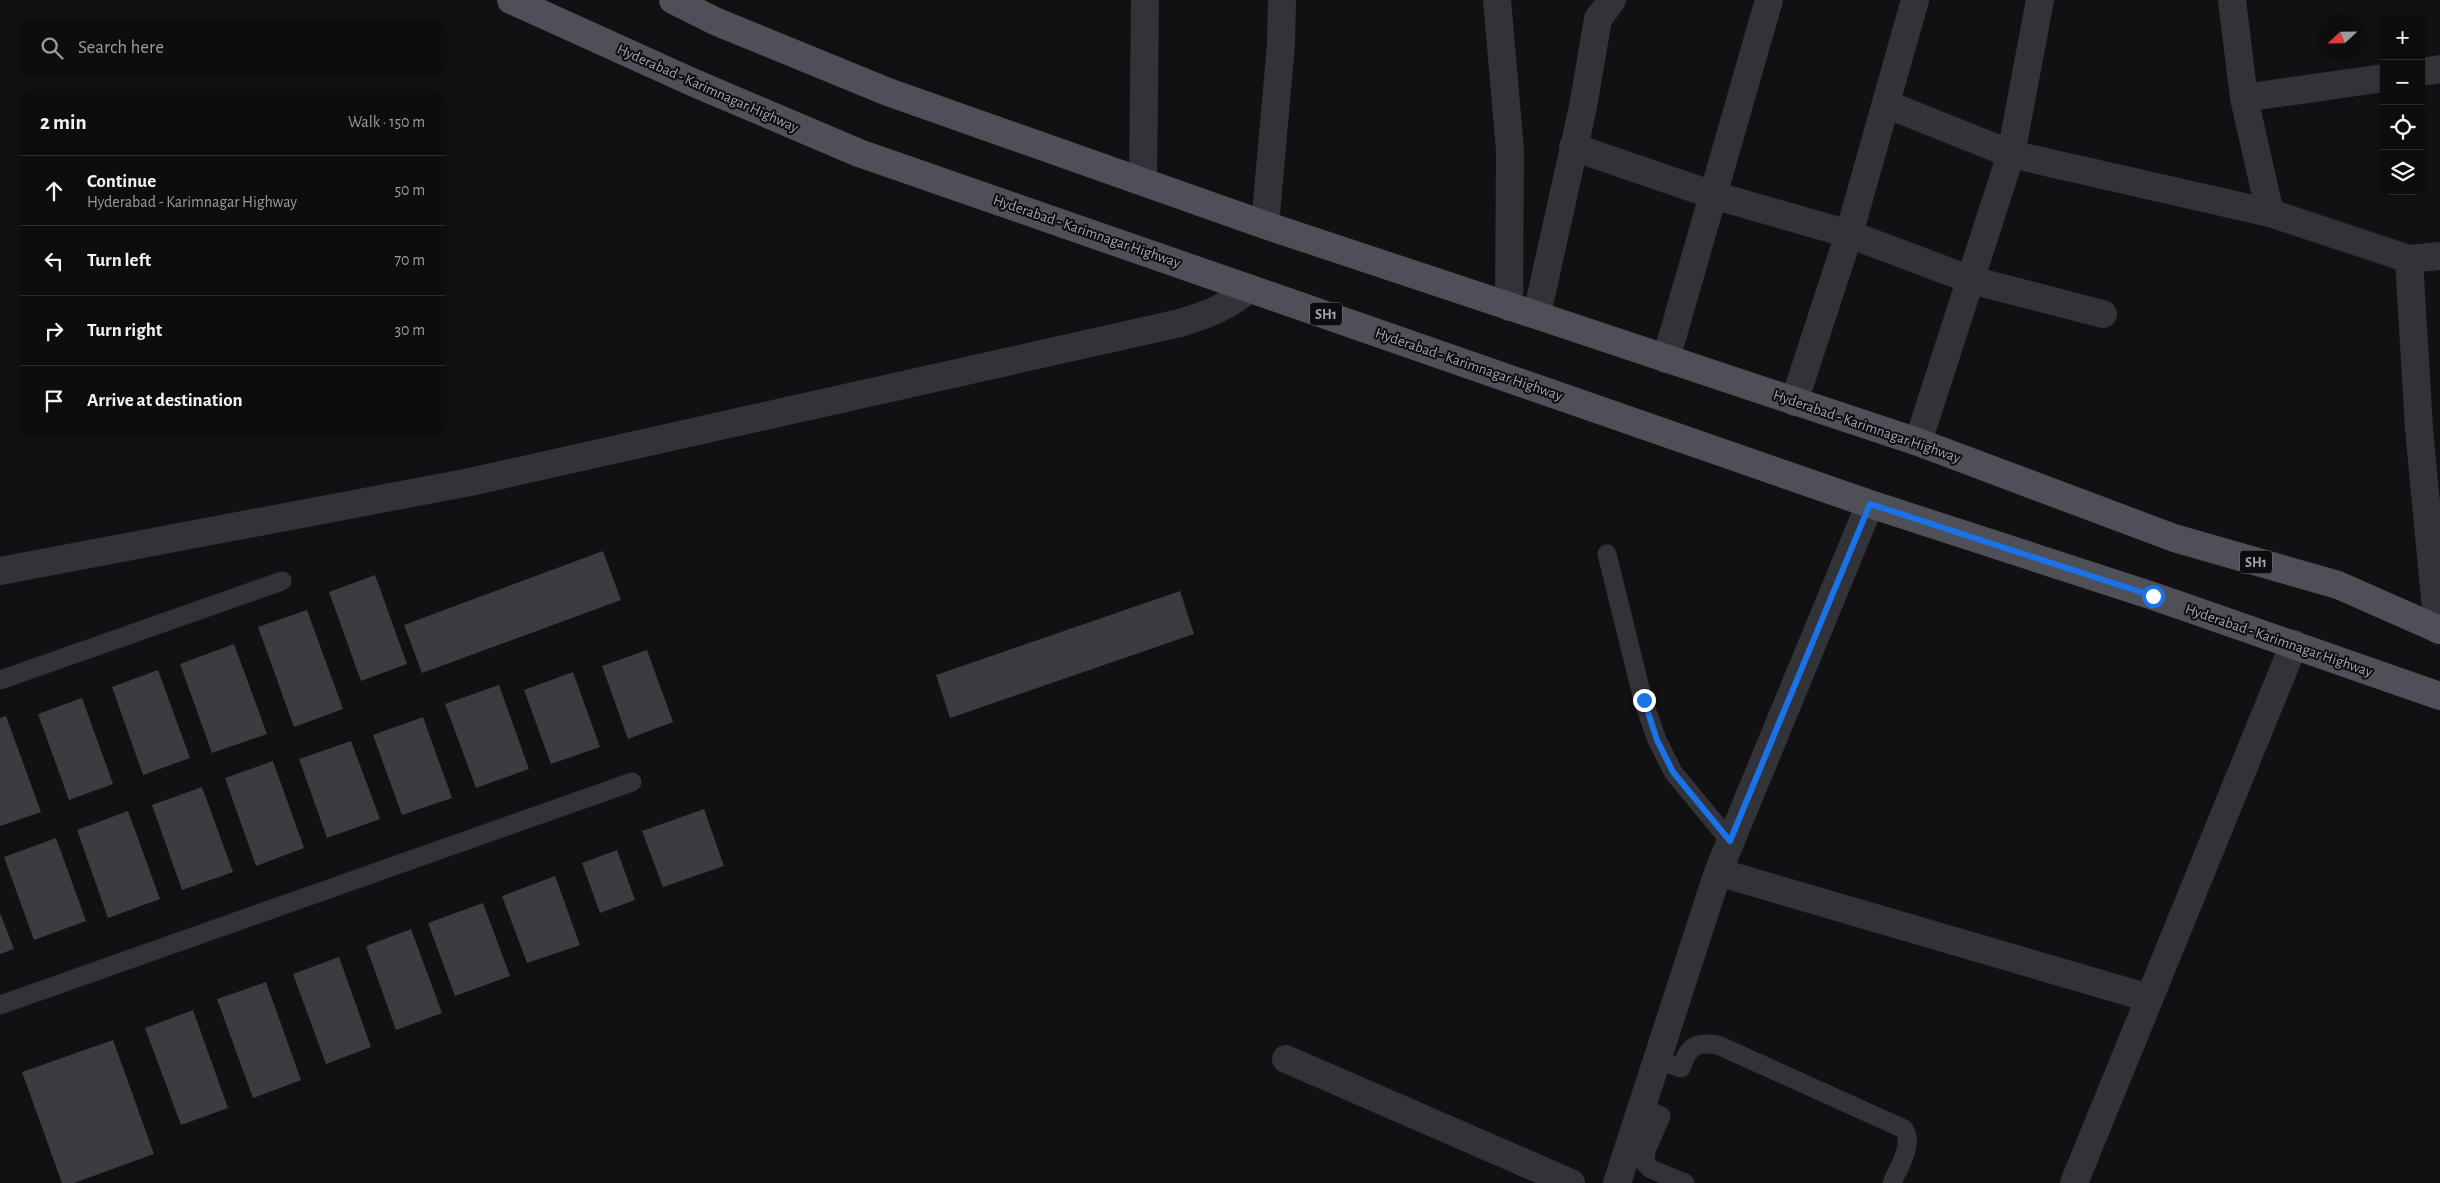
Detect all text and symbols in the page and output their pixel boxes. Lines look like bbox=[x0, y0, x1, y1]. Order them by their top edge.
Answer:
north arrow bbox=[2320, 15, 2365, 60]
map controls bbox=[2380, 15, 2425, 195]
button: + bbox=[2380, 15, 2425, 60]
search box bbox=[20, 20, 445, 75]
icon: search bbox=[38, 34, 66, 62]
text: Search here bbox=[78, 38, 164, 57]
street label: Hyderabad - Karimnagar Highway bbox=[615, 42, 801, 136]
button: − bbox=[2380, 60, 2425, 105]
button: locate bbox=[2380, 105, 2425, 150]
text: 2 min bbox=[40, 112, 87, 133]
text: Walk · 150 m bbox=[348, 114, 425, 130]
button: layers bbox=[2380, 150, 2425, 195]
text: Continue bbox=[87, 172, 156, 191]
icon: ahead bbox=[40, 177, 68, 205]
text: 50 m bbox=[394, 182, 425, 198]
street label: Hyderabad - Karimnagar Highway bbox=[991, 192, 1183, 271]
text: Hyderabad - Karimnagar Highway bbox=[87, 194, 297, 210]
icon: left bbox=[40, 247, 68, 275]
text: Turn left bbox=[87, 251, 151, 270]
text: 70 m bbox=[394, 252, 425, 268]
road number: SH1 bbox=[1310, 302, 1342, 326]
icon: right bbox=[40, 317, 68, 345]
text: Turn right bbox=[87, 321, 162, 340]
text: 30 m bbox=[395, 322, 425, 338]
street label: Hyderabad - Karimnagar Highway bbox=[1373, 325, 1565, 404]
icon: arrive bbox=[40, 387, 68, 415]
street label: Hyderabad - Karimnagar Highway bbox=[1771, 387, 1963, 466]
text: Arrive at destination bbox=[87, 391, 243, 410]
road number: SH1 bbox=[2240, 550, 2272, 574]
route start bbox=[2142, 585, 2165, 608]
street label: Hyderabad - Karimnagar Highway bbox=[2183, 601, 2375, 680]
route end bbox=[1633, 689, 1656, 712]

